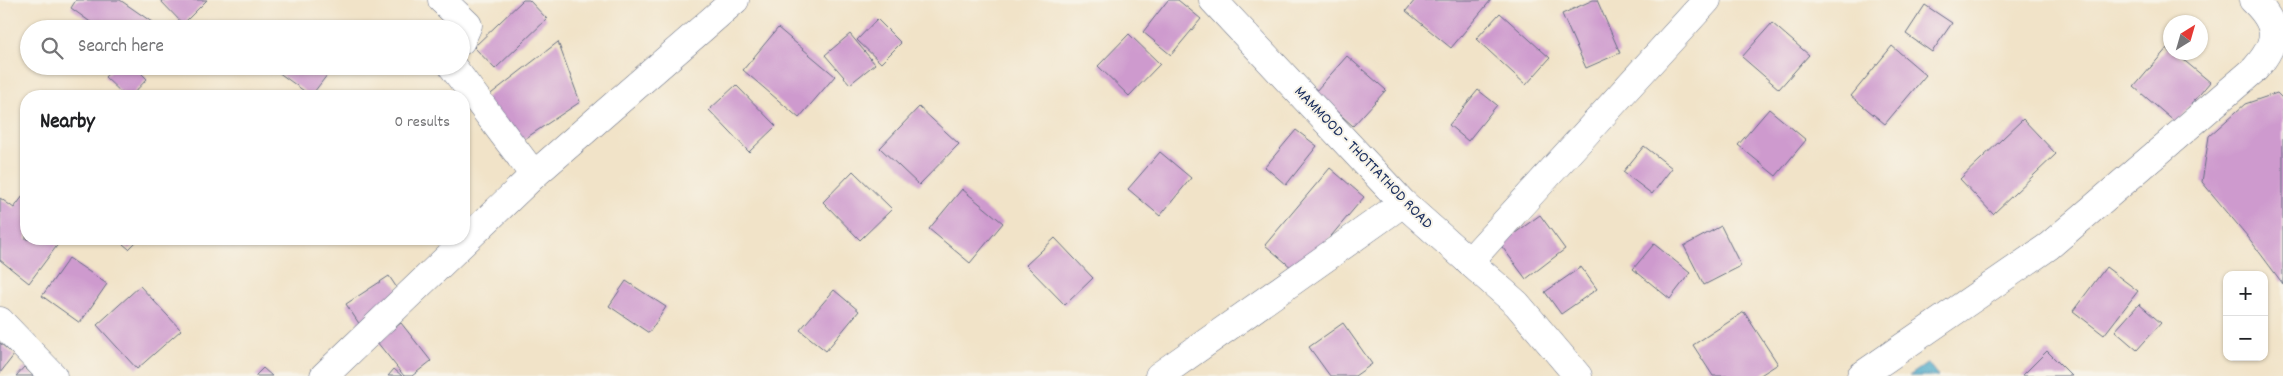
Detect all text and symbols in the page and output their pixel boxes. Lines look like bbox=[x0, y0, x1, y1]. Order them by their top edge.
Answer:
north arrow bbox=[2163, 15, 2208, 60]
search box bbox=[20, 20, 470, 75]
icon: search bbox=[38, 34, 66, 62]
text: Search here bbox=[78, 34, 164, 61]
street label: MAMMOOD - THOTTATHOD ROAD bbox=[1288, 81, 1438, 235]
text: Nearby bbox=[40, 108, 95, 138]
text: 0 results bbox=[395, 111, 450, 134]
map controls bbox=[2223, 271, 2268, 361]
button: + bbox=[2223, 271, 2268, 316]
button: − bbox=[2223, 316, 2268, 361]

